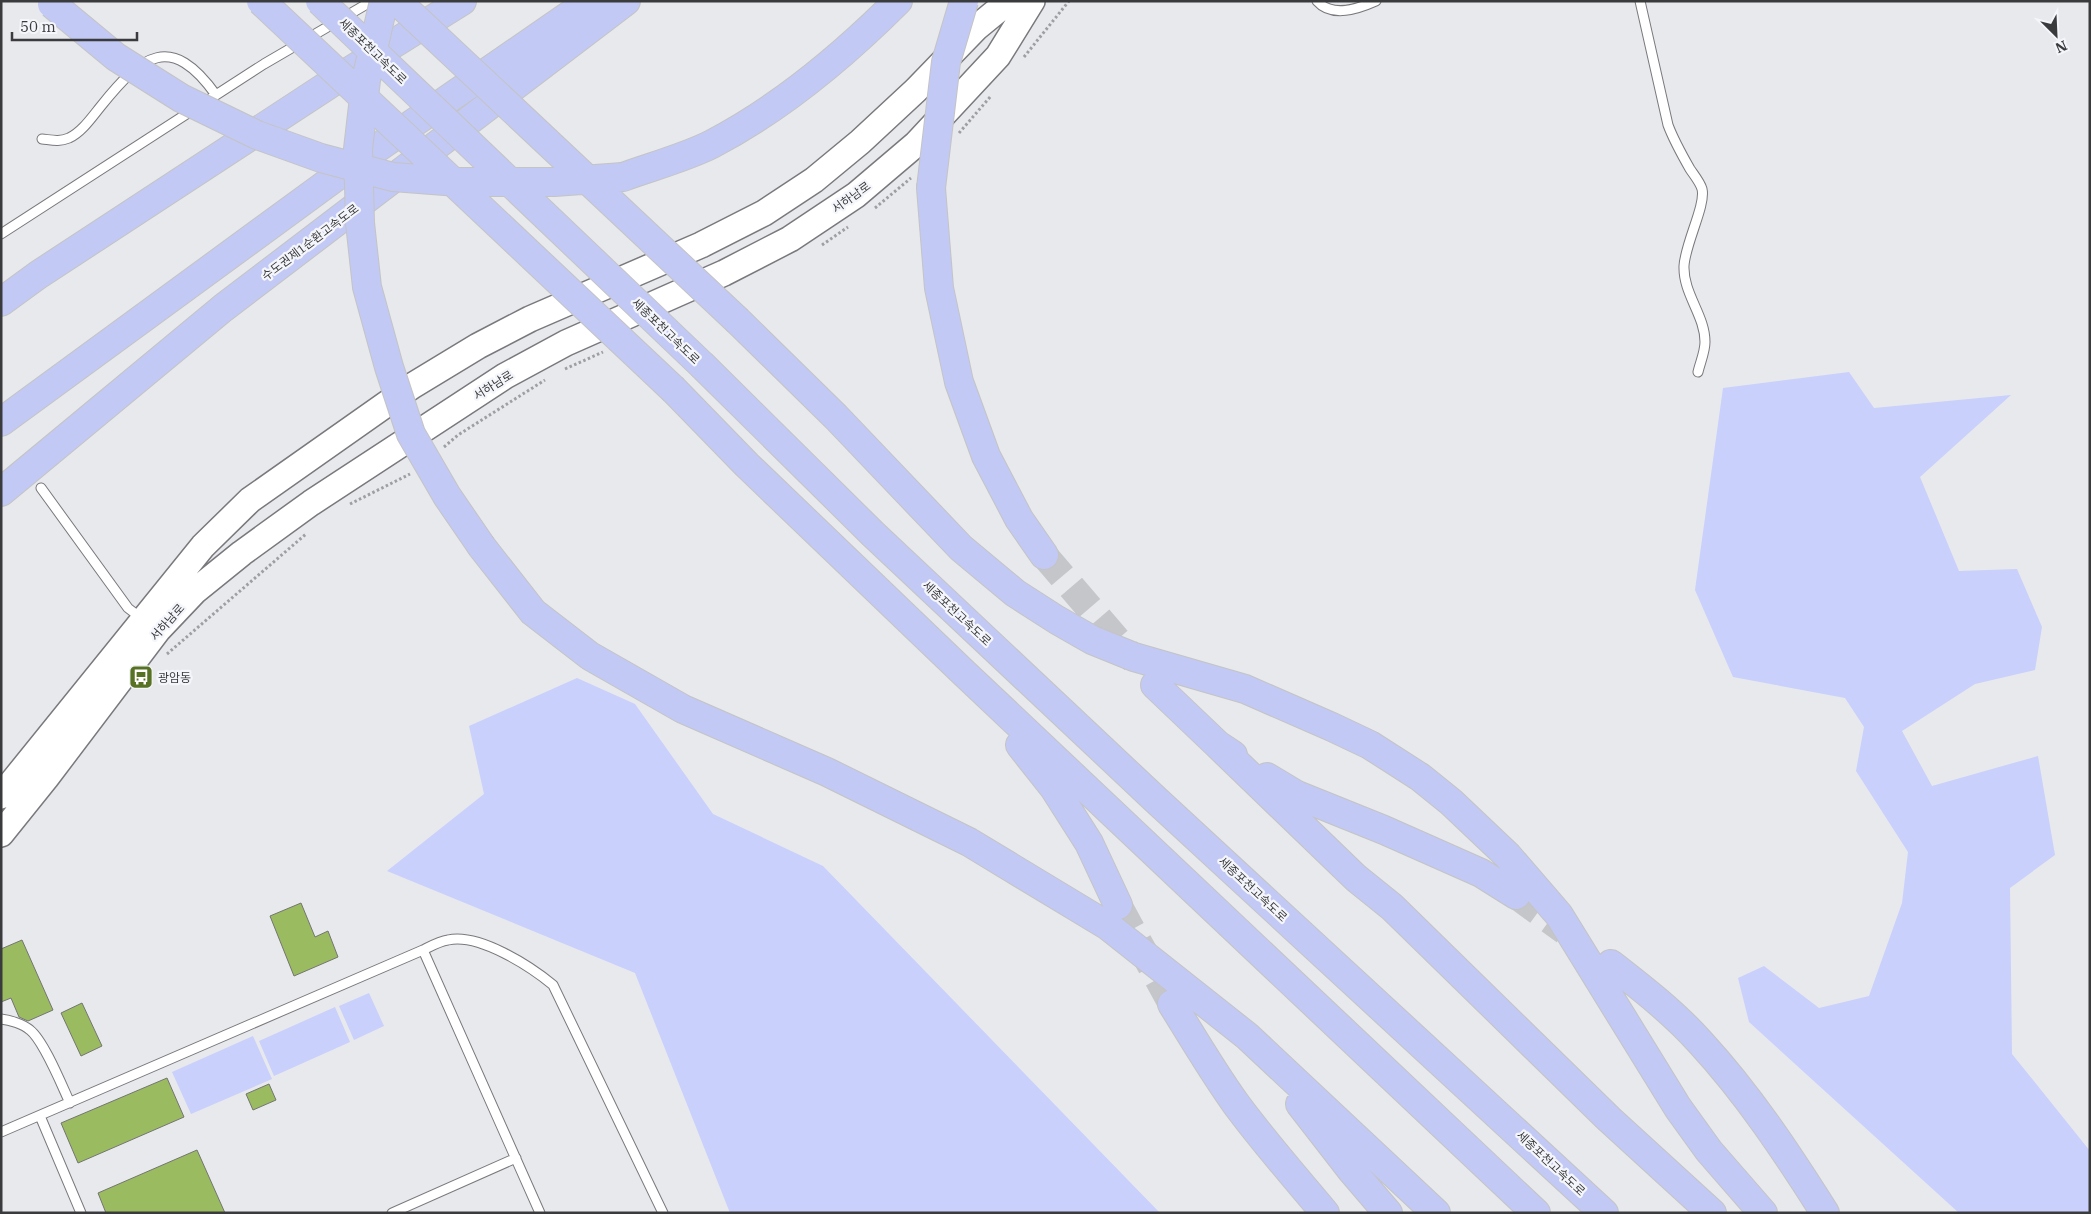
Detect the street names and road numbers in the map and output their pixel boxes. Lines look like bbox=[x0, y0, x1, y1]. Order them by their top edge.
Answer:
street label: 세종포천고속도로 bbox=[336, 15, 410, 87]
street label: 서하남로 bbox=[829, 178, 873, 216]
street label: 수도권제1순환고속도로 bbox=[259, 201, 361, 283]
street label: 세종포천고속도로 bbox=[629, 295, 703, 367]
street label: 서하남로 bbox=[470, 367, 516, 403]
street label: 세종포천고속도로 bbox=[920, 577, 994, 649]
street label: 서하남로 bbox=[147, 601, 187, 643]
street label: 세종포천고속도로 bbox=[1216, 853, 1290, 925]
street label: 세종포천고속도로 bbox=[1514, 1127, 1588, 1199]

